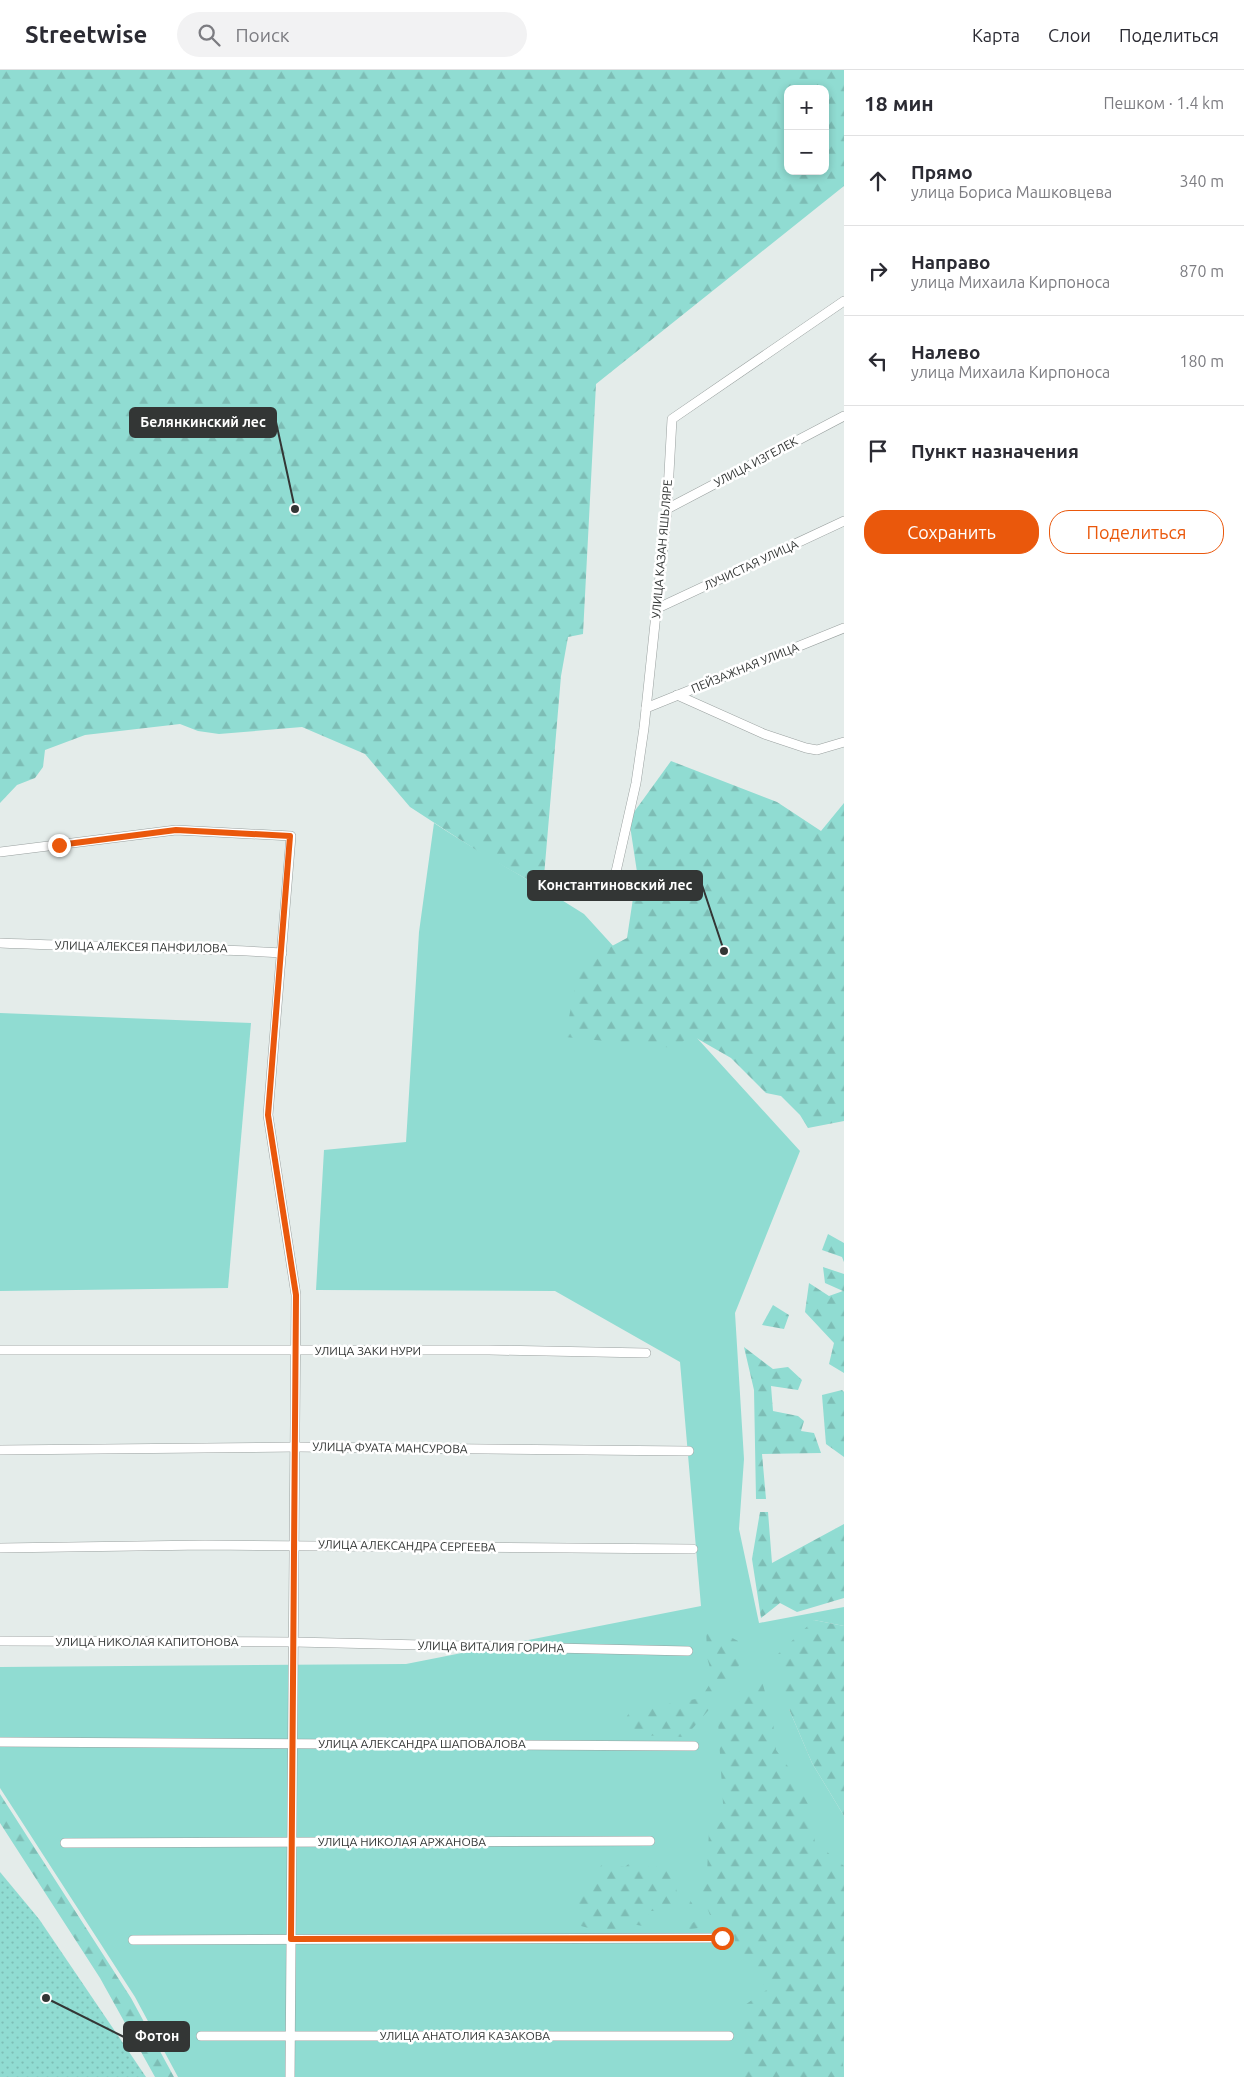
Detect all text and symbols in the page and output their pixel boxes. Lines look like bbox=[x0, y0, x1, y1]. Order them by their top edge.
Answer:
search box bbox=[177, 12, 527, 57]
text: Streetwise bbox=[25, 21, 147, 48]
icon: search bbox=[195, 21, 223, 49]
text: Поиск bbox=[235, 24, 290, 46]
text: Карта bbox=[972, 25, 1020, 45]
text: Слои bbox=[1048, 25, 1091, 45]
text: Поделиться bbox=[1119, 25, 1219, 45]
map controls bbox=[784, 85, 829, 175]
button: + bbox=[784, 85, 829, 130]
text: 18 мин bbox=[864, 91, 934, 115]
text: Пешком · 1.4 km bbox=[1103, 94, 1224, 112]
button: − bbox=[784, 130, 829, 175]
text: Прямо bbox=[911, 161, 973, 183]
icon: ahead bbox=[864, 167, 892, 195]
text: 340 m bbox=[1179, 172, 1224, 190]
text: улица Бориса Машковцева bbox=[911, 183, 1112, 201]
text: Направо bbox=[911, 251, 991, 273]
icon: right bbox=[864, 257, 892, 285]
text: 870 m bbox=[1179, 262, 1224, 280]
text: улица Михаила Кирпоноса bbox=[911, 273, 1110, 291]
text: Налево bbox=[911, 341, 980, 363]
icon: left bbox=[864, 347, 892, 375]
text: 180 m bbox=[1179, 352, 1224, 370]
text: улица Михаила Кирпоноса bbox=[911, 363, 1110, 381]
callout: Белянкинский лес bbox=[130, 408, 276, 437]
text: Белянкинский лес bbox=[140, 414, 266, 430]
street label: УЛИЦА ИЗГЕЛЕК bbox=[712, 434, 800, 489]
icon: arrive bbox=[864, 437, 892, 465]
text: Пункт назначения bbox=[911, 440, 1079, 462]
street label: УЛИЦА КАЗАН ЯШЬЛЯРЕ bbox=[649, 479, 674, 619]
button: Сохранить bbox=[864, 510, 1039, 554]
button: Поделиться bbox=[1049, 510, 1224, 554]
street label: ЛУЧИСТАЯ УЛИЦА bbox=[702, 537, 800, 592]
street label: ПЕЙЗАЖНАЯ УЛИЦА bbox=[689, 640, 801, 695]
route end bbox=[48, 834, 71, 857]
callout: Константиновский лес bbox=[528, 871, 702, 900]
text: Константиновский лес bbox=[538, 877, 693, 893]
street label: УЛИЦА АЛЕКСЕЯ ПАНФИЛОВА bbox=[54, 938, 228, 955]
street label: УЛИЦА ЗАКИ НУРИ bbox=[315, 1344, 421, 1357]
street label: УЛИЦА ФУАТА МАНСУРОВА bbox=[312, 1440, 468, 1455]
street label: УЛИЦА АЛЕКСАНДРА СЕРГЕЕВА bbox=[318, 1537, 496, 1554]
street label: УЛИЦА НИКОЛАЯ КАПИТОНОВА bbox=[55, 1635, 239, 1648]
street label: УЛИЦА ВИТАЛИЯ ГОРИНА bbox=[418, 1639, 565, 1654]
street label: УЛИЦА АЛЕКСАНДРА ШАПОВАЛОВА bbox=[318, 1737, 526, 1750]
street label: УЛИЦА НИКОЛАЯ АРЖАНОВА bbox=[318, 1835, 486, 1848]
route start bbox=[711, 1927, 734, 1950]
callout: Фотон bbox=[124, 2022, 189, 2051]
text: Фотон bbox=[135, 2028, 179, 2044]
street label: УЛИЦА АНАТОЛИЯ КАЗАКОВА bbox=[380, 2029, 550, 2042]

